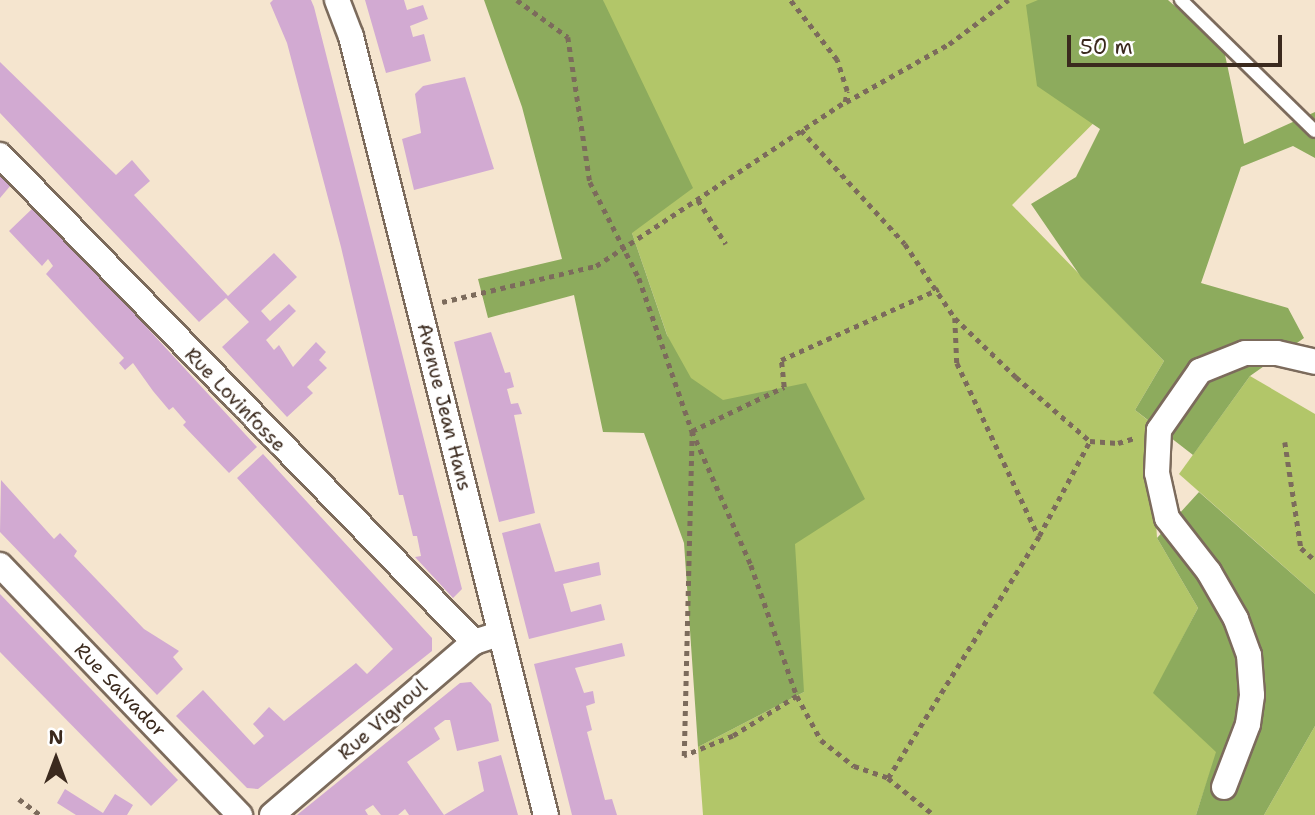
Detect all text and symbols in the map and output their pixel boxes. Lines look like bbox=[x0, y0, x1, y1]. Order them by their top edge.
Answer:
scale bar bbox=[1070, 21, 1285, 65]
text: 50 m bbox=[1080, 33, 1133, 61]
street label: Avenue Jean Hans bbox=[412, 321, 476, 493]
street label: Rue Lovinfosse bbox=[180, 343, 290, 457]
street label: Rue Salvador bbox=[70, 638, 170, 742]
street label: Rue Vignoul bbox=[334, 675, 432, 765]
north arrow bbox=[21, 724, 91, 794]
text: N bbox=[48, 725, 64, 750]

